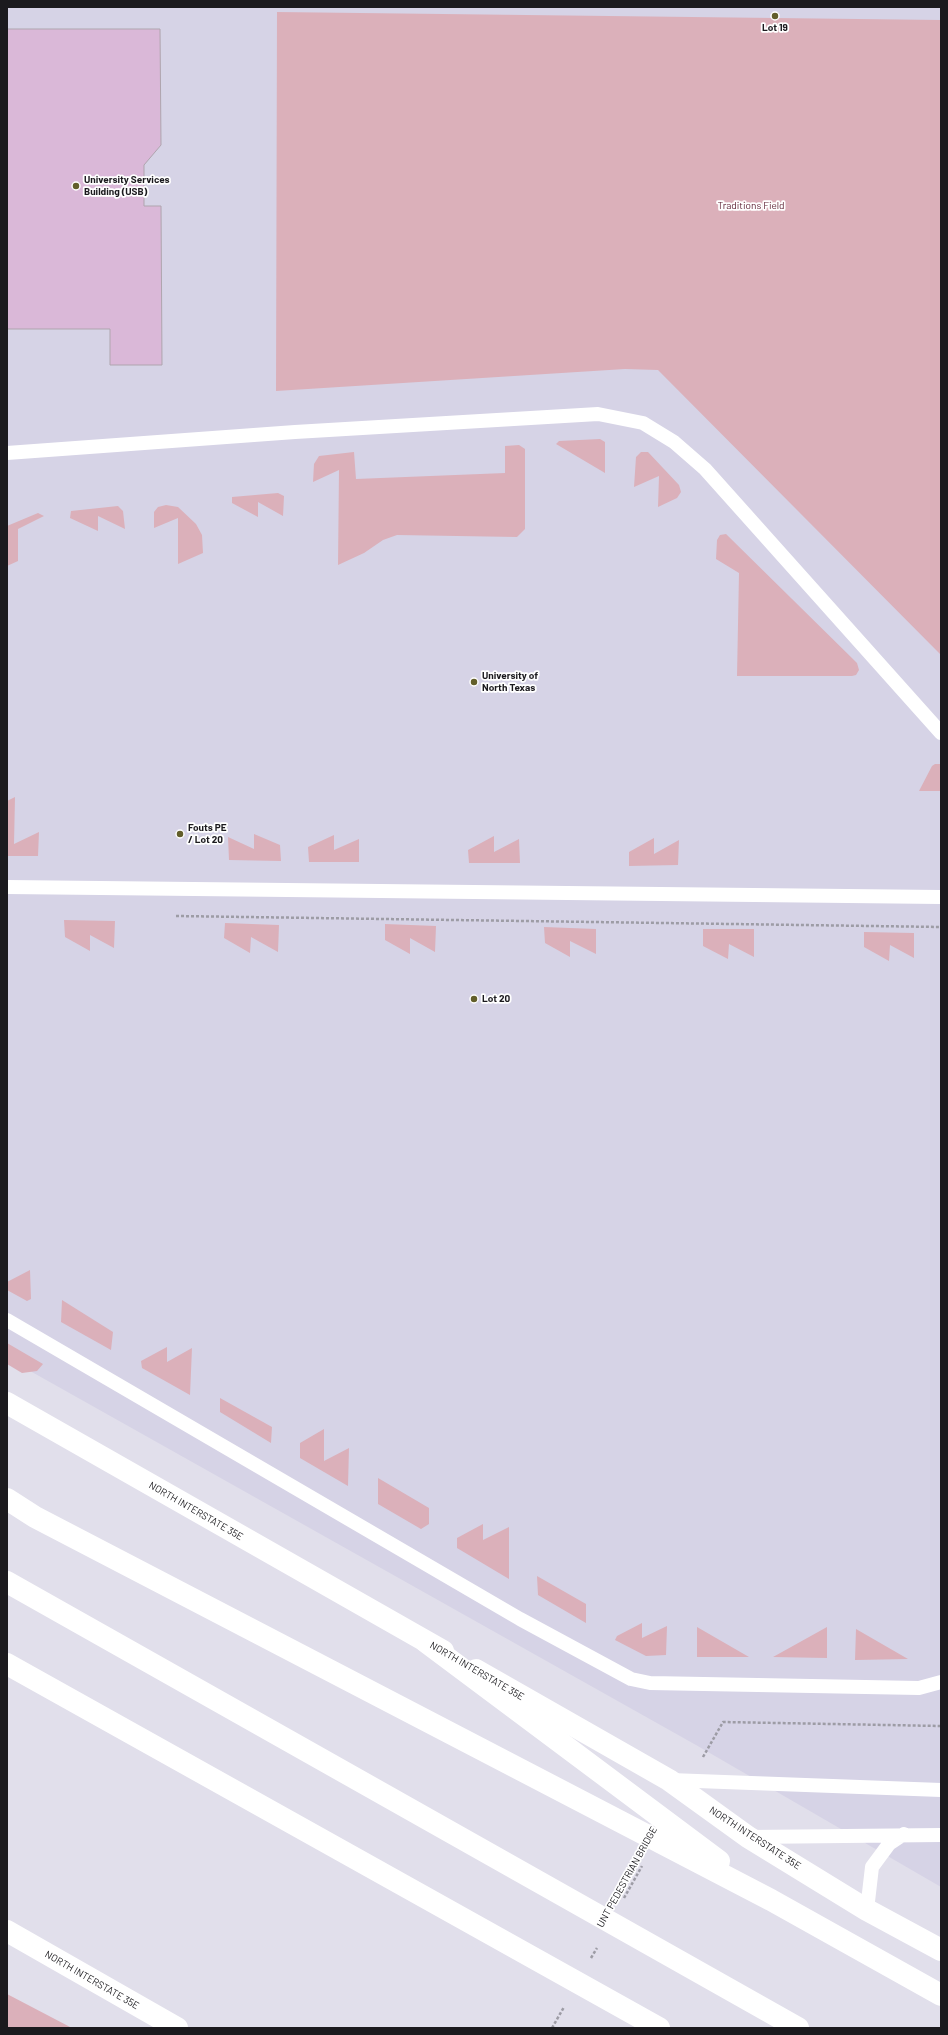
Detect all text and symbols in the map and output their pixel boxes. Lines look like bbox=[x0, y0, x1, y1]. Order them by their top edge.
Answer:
marker: Lot 19 bbox=[770, 11, 780, 21]
place label: Lot 19 bbox=[762, 22, 788, 34]
place label: University Services Building (USB) bbox=[84, 174, 170, 198]
marker: University Services Building (USB) bbox=[71, 181, 81, 191]
park label: Traditions Field bbox=[717, 200, 785, 212]
place label: University of North Texas bbox=[482, 670, 538, 694]
marker: University of North Texas bbox=[469, 677, 479, 687]
place label: Fouts PE / Lot 20 bbox=[188, 822, 227, 846]
marker: Fouts PE / Lot 20 bbox=[175, 829, 185, 839]
place label: Lot 20 bbox=[482, 993, 510, 1005]
marker: Lot 20 bbox=[469, 994, 479, 1004]
street label: NORTH INTERSTATE 35E bbox=[147, 1479, 245, 1543]
street label: NORTH INTERSTATE 35E bbox=[428, 1639, 526, 1703]
street label: NORTH INTERSTATE 35E bbox=[707, 1804, 803, 1872]
street label: UNT PEDESTRIAN BRIDGE bbox=[594, 1825, 660, 1929]
street label: NORTH INTERSTATE 35E bbox=[43, 1948, 141, 2012]

